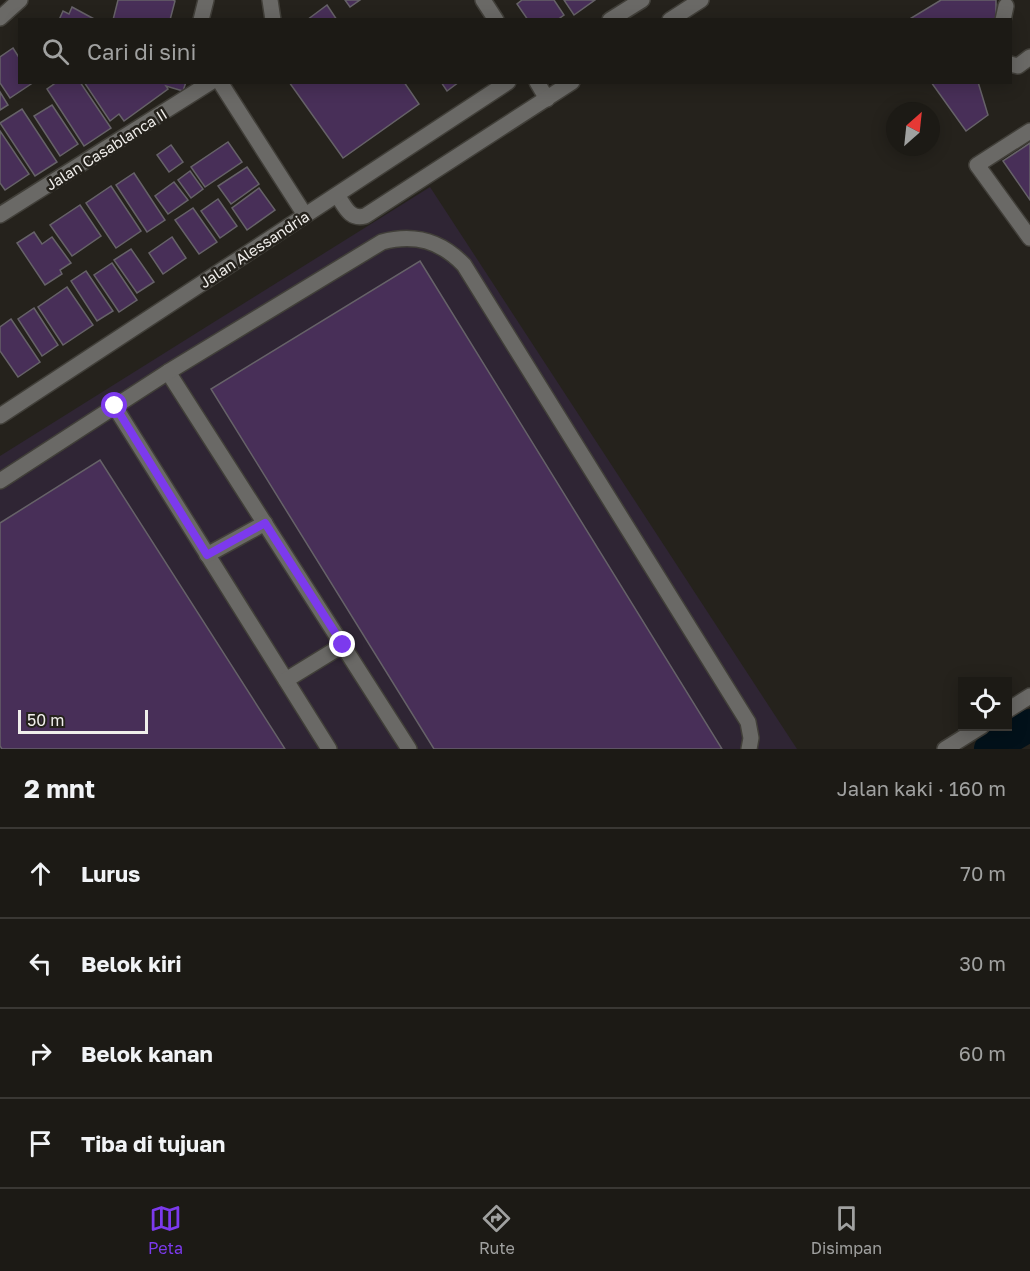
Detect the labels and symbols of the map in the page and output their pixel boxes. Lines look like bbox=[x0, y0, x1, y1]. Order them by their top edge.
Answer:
north arrow bbox=[886, 102, 940, 156]
street label: Jalan Casablanca II bbox=[42, 104, 170, 194]
street label: Jalan Alessandria bbox=[196, 207, 312, 291]
route start bbox=[101, 392, 127, 418]
route end bbox=[329, 631, 355, 657]
scale bar bbox=[18, 707, 148, 734]

